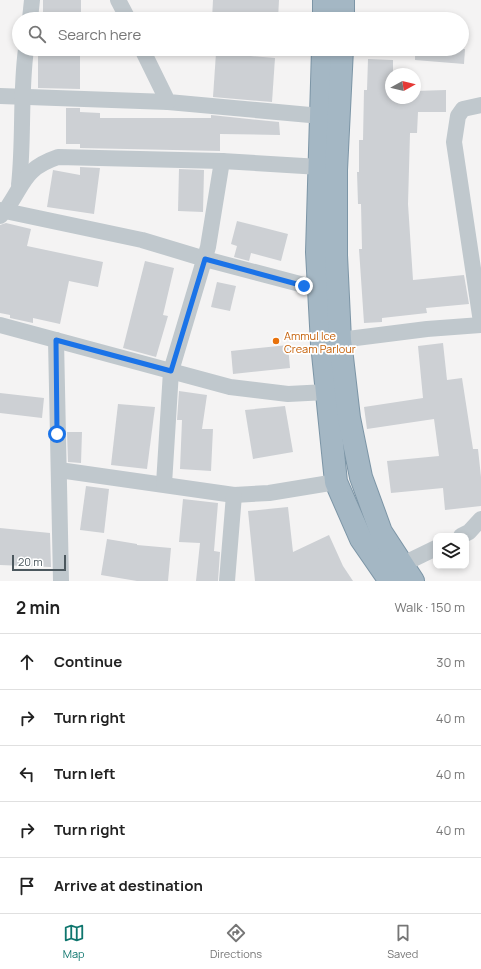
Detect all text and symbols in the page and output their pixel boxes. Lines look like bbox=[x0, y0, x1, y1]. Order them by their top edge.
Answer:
search box bbox=[12, 12, 469, 56]
icon: search bbox=[26, 23, 48, 45]
text: Search here bbox=[58, 24, 141, 45]
north arrow bbox=[385, 68, 421, 104]
route end bbox=[295, 277, 313, 295]
place label: Ammul Ice Cream Parlour bbox=[284, 328, 356, 356]
marker: Ammul Ice Cream Parlour bbox=[271, 336, 281, 346]
route start bbox=[48, 425, 66, 443]
map controls bbox=[433, 533, 469, 569]
button: layers bbox=[433, 533, 469, 569]
scale bar bbox=[12, 553, 66, 572]
text: 20 m bbox=[18, 554, 43, 569]
text: 2 min bbox=[16, 596, 60, 619]
text: Walk · 150 m bbox=[394, 598, 465, 616]
icon: ahead bbox=[16, 651, 38, 673]
text: Continue bbox=[54, 651, 122, 672]
text: 30 m bbox=[436, 653, 465, 671]
icon: right bbox=[16, 707, 38, 729]
text: Turn right bbox=[54, 707, 125, 728]
text: 40 m bbox=[436, 709, 465, 727]
icon: left bbox=[16, 763, 38, 785]
text: Turn left bbox=[54, 763, 116, 784]
text: 40 m bbox=[436, 765, 465, 783]
icon: right bbox=[16, 819, 38, 841]
text: Turn right bbox=[54, 819, 125, 840]
text: 40 m bbox=[436, 821, 465, 839]
icon: arrive bbox=[16, 875, 38, 897]
text: Arrive at destination bbox=[54, 875, 203, 896]
tab: Map bbox=[63, 922, 85, 961]
tab: Directions bbox=[210, 922, 262, 961]
tab: Saved bbox=[387, 922, 418, 961]

